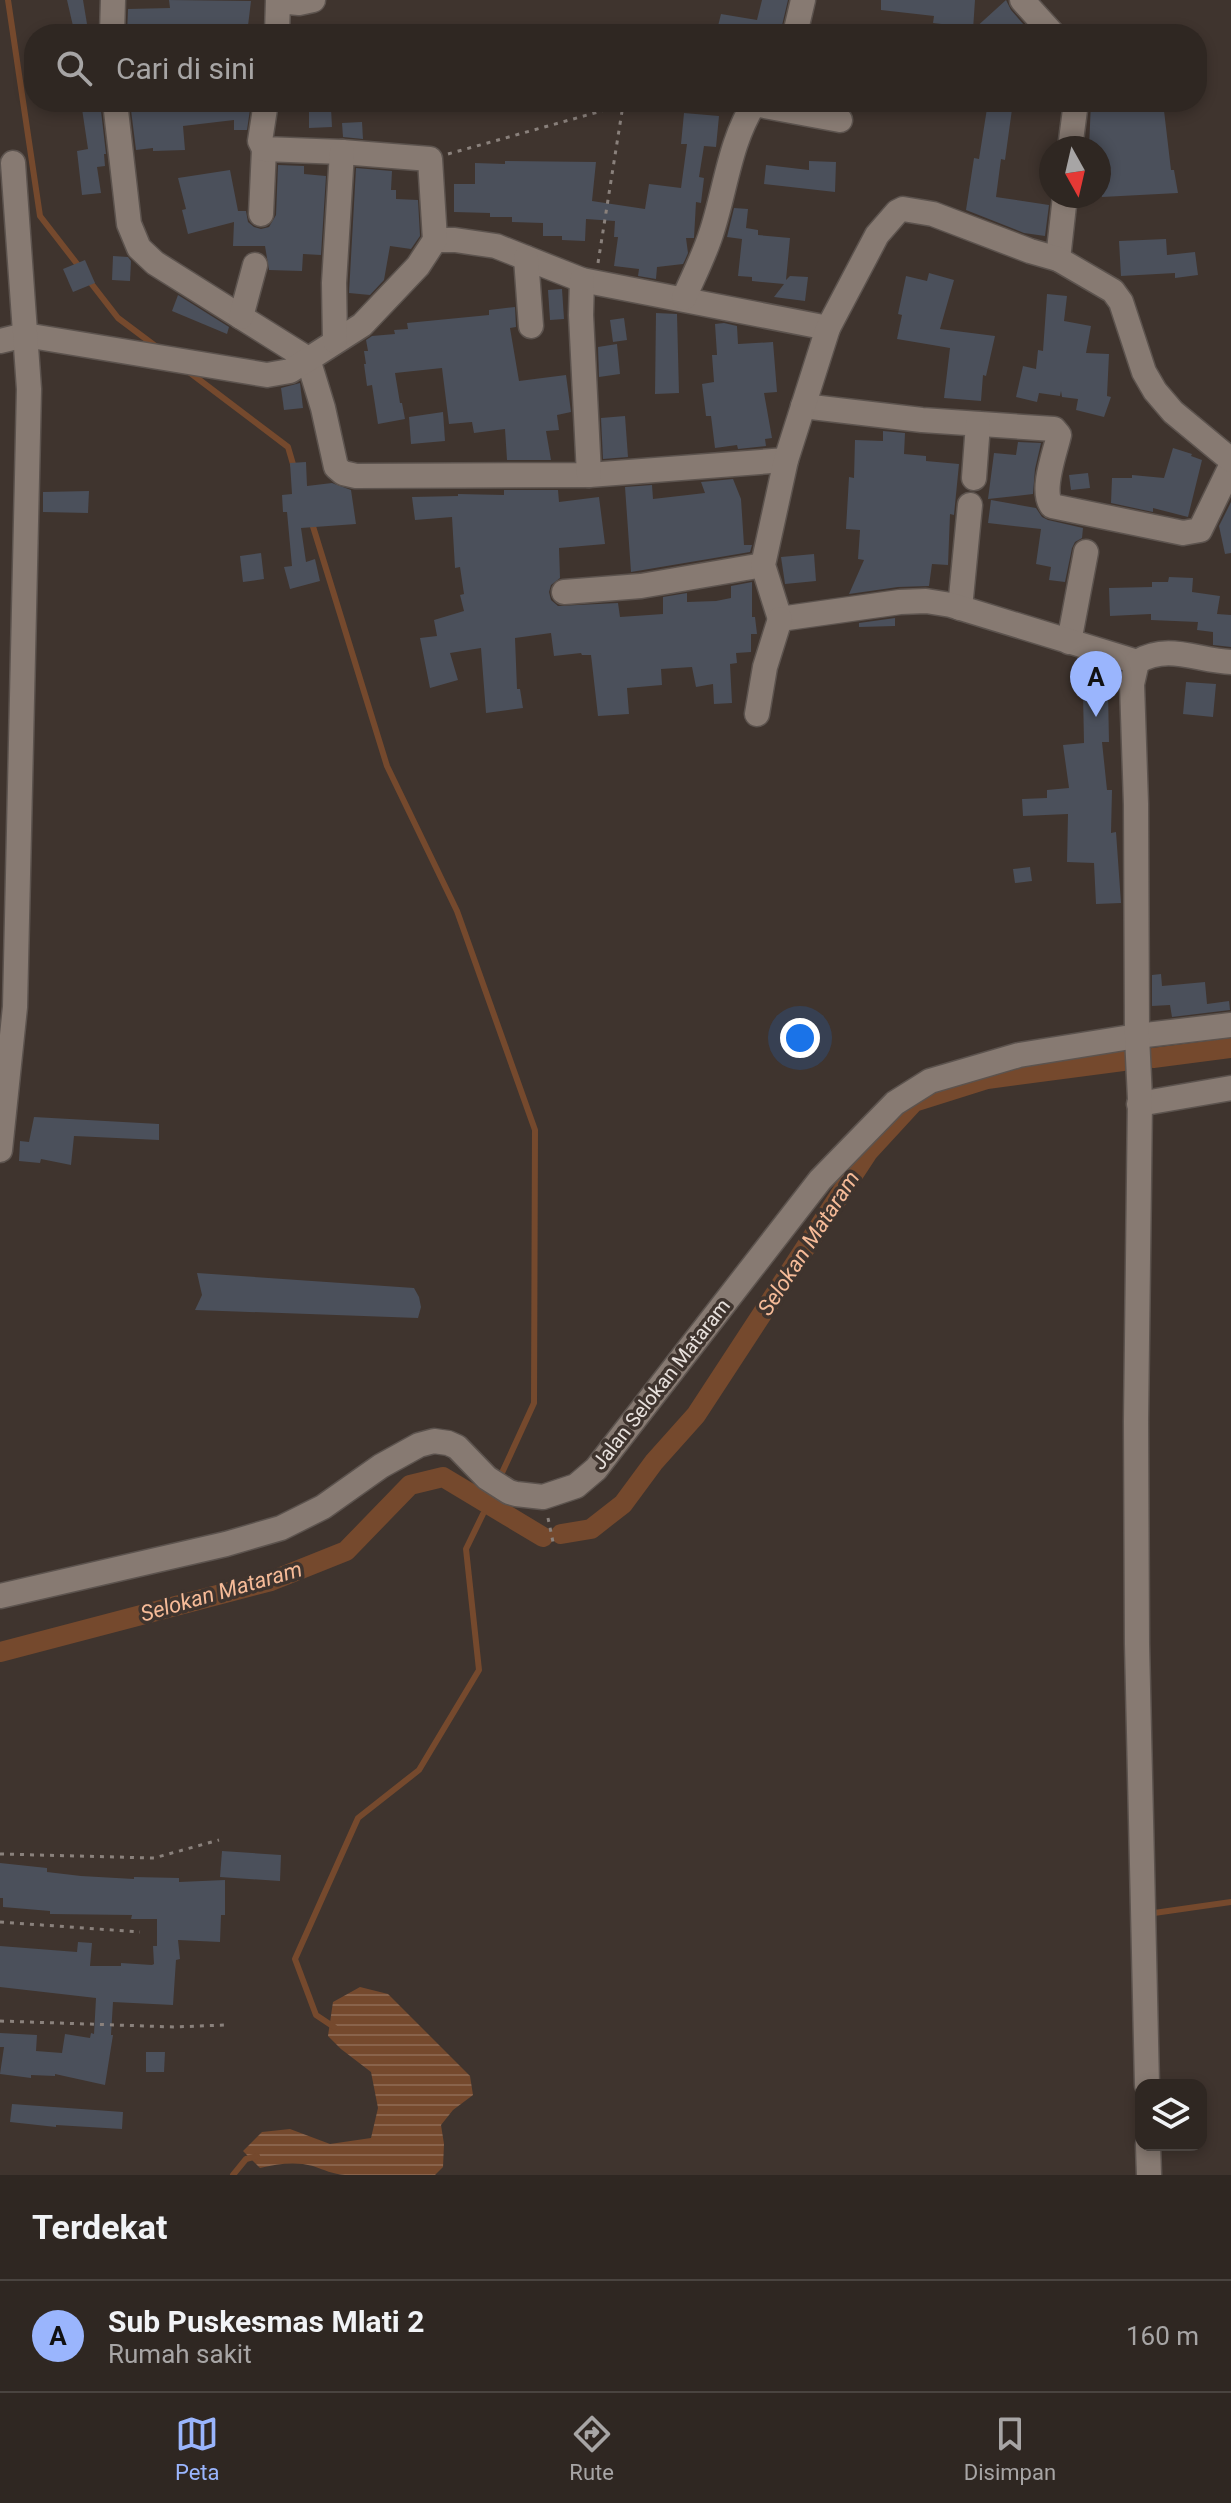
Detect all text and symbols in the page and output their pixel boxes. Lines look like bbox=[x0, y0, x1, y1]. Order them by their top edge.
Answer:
search box bbox=[24, 24, 1207, 112]
icon: search bbox=[52, 46, 96, 90]
text: Cari di sini bbox=[116, 51, 255, 86]
north arrow bbox=[1039, 136, 1111, 208]
pin: A bbox=[1070, 651, 1122, 717]
your location bbox=[780, 1018, 820, 1058]
water label: Selokan Mataram bbox=[752, 1166, 864, 1320]
street label: Jalan Selokan Mataram bbox=[587, 1294, 735, 1474]
water label: Selokan Mataram bbox=[137, 1556, 305, 1627]
map controls bbox=[1135, 2079, 1207, 2151]
button: layers bbox=[1135, 2079, 1207, 2151]
text: Terdekat bbox=[32, 2207, 167, 2247]
text: Sub Puskesmas Mlati 2 bbox=[108, 2304, 424, 2339]
text: A bbox=[49, 2321, 67, 2351]
text: 160 m bbox=[1126, 2321, 1199, 2351]
text: Rumah sakit bbox=[108, 2339, 252, 2369]
tab: Peta bbox=[175, 2412, 220, 2485]
tab: Rute bbox=[569, 2412, 614, 2485]
tab: Disimpan bbox=[964, 2412, 1056, 2485]

